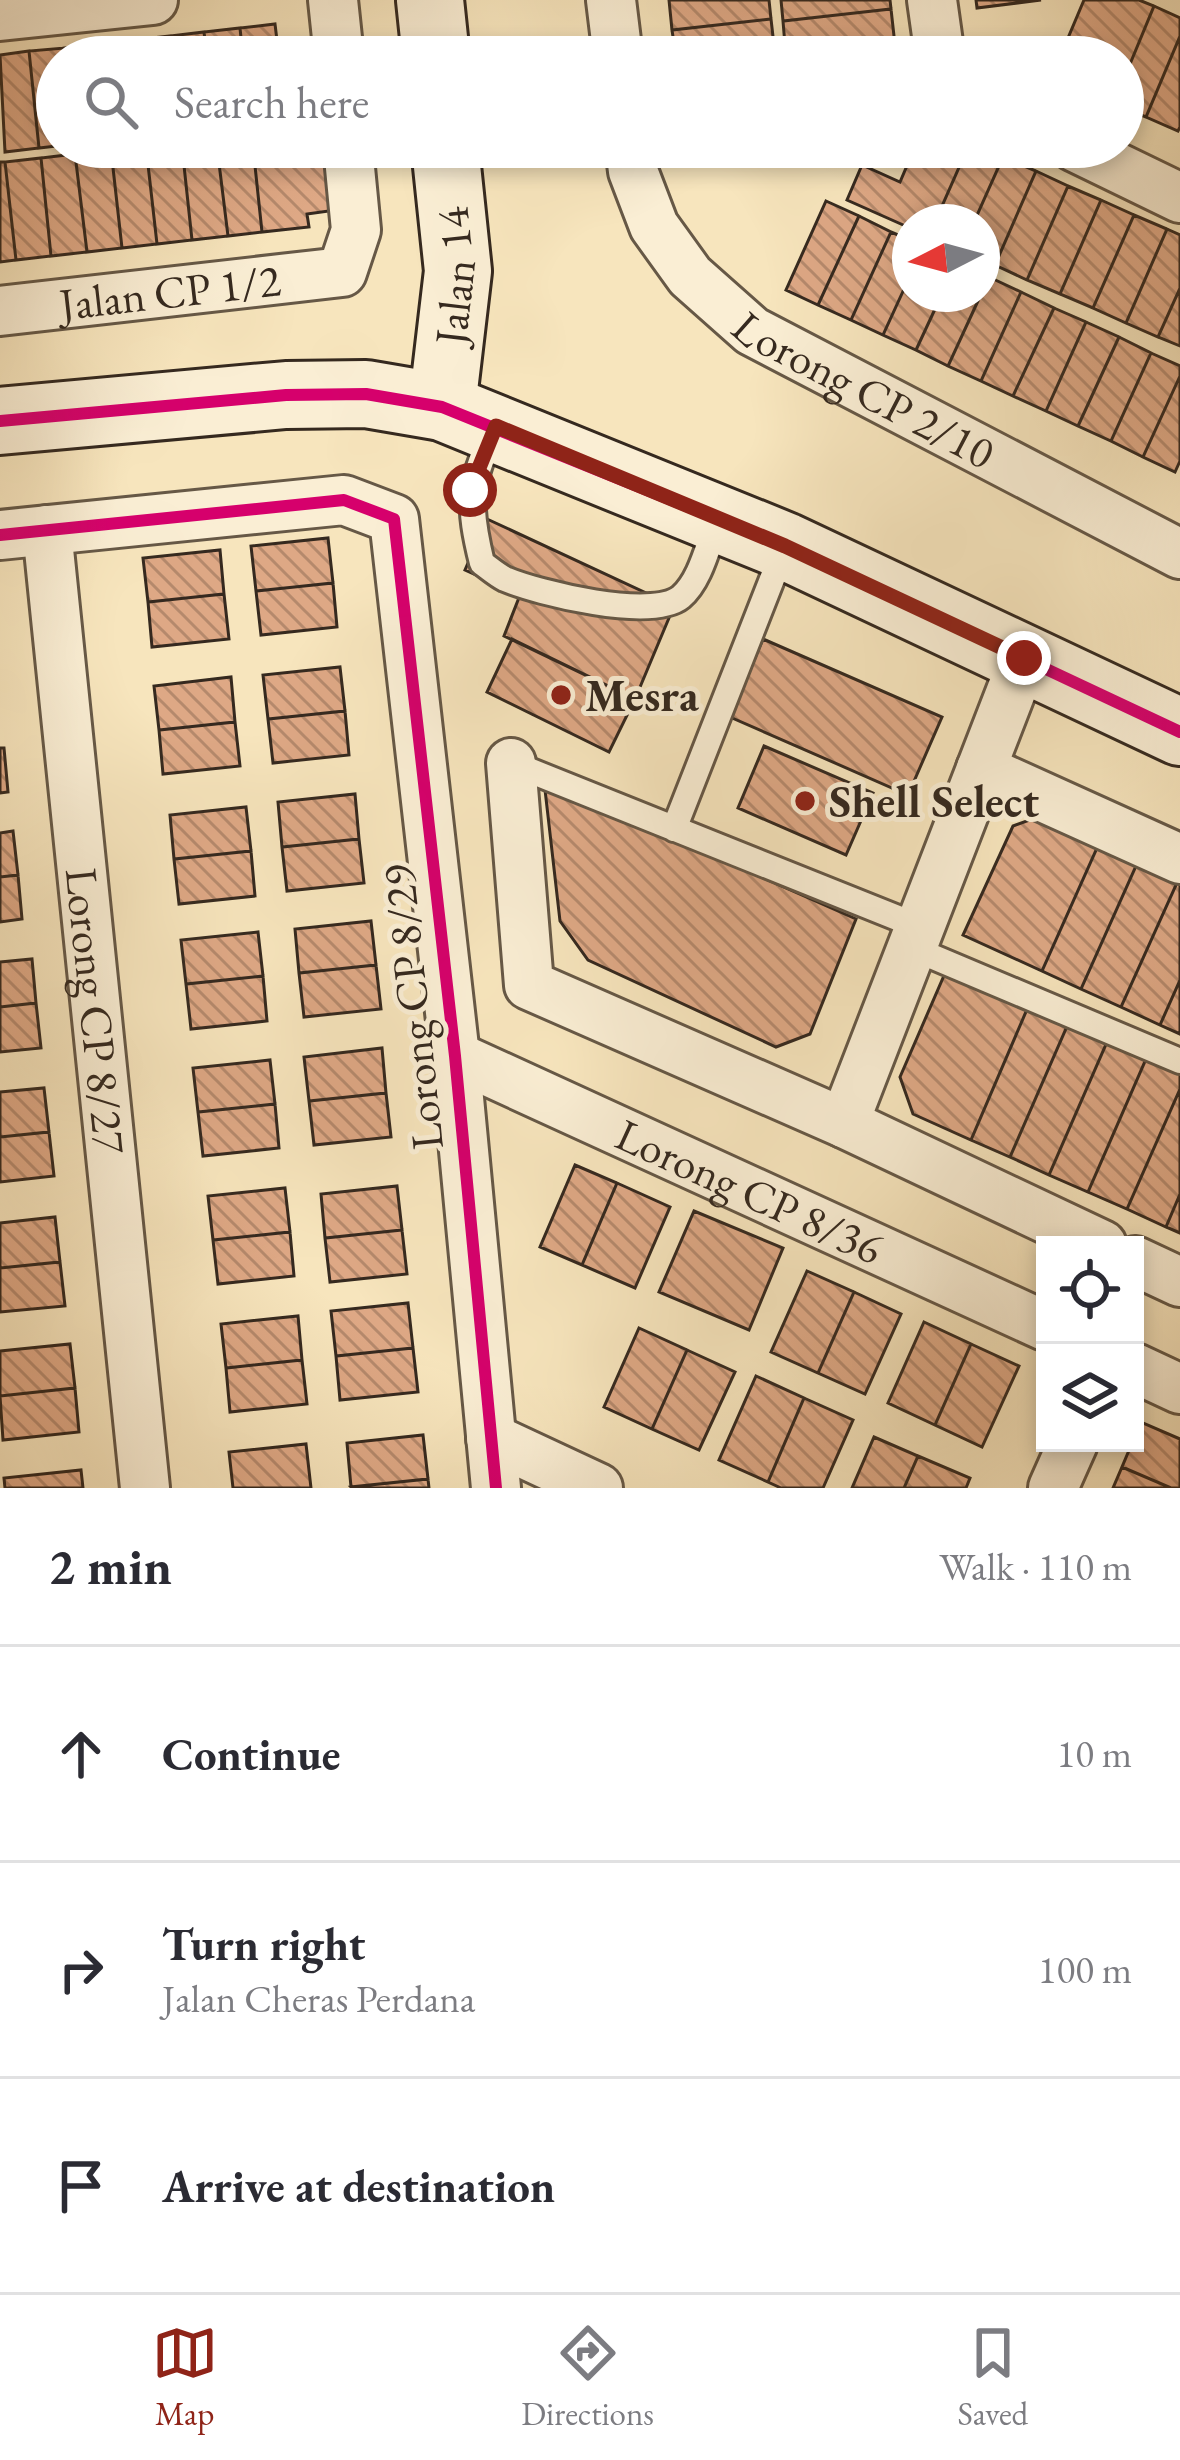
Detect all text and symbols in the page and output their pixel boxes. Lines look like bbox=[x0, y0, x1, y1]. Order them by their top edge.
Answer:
search box bbox=[36, 36, 1144, 168]
icon: search bbox=[78, 69, 144, 135]
text: Search here bbox=[174, 73, 369, 131]
street label: Jalan 14 bbox=[420, 204, 488, 352]
north arrow bbox=[892, 204, 1000, 312]
street label: Jalan CP 1/2 bbox=[52, 250, 284, 333]
street label: Lorong CP 2/10 bbox=[720, 298, 1005, 481]
route start bbox=[443, 463, 497, 517]
route end bbox=[997, 631, 1051, 685]
place label: Mesra bbox=[585, 666, 699, 724]
marker: Mesra bbox=[548, 682, 574, 708]
place label: Shell Select bbox=[829, 772, 1039, 830]
marker: Shell Select bbox=[792, 788, 818, 814]
street label: Lorong CP 8/29 bbox=[368, 861, 456, 1153]
street label: Lorong CP 8/27 bbox=[53, 865, 140, 1157]
street label: Lorong CP 8/36 bbox=[607, 1105, 892, 1277]
map controls bbox=[1036, 1236, 1144, 1452]
button: locate bbox=[1036, 1236, 1144, 1344]
button: layers bbox=[1036, 1344, 1144, 1452]
text: 2 min bbox=[48, 1533, 172, 1599]
text: Walk · 110 m bbox=[939, 1541, 1132, 1592]
icon: ahead bbox=[48, 1721, 114, 1787]
text: Continue bbox=[162, 1725, 340, 1783]
text: 10 m bbox=[1056, 1728, 1132, 1779]
text: Turn right bbox=[162, 1915, 365, 1973]
icon: right bbox=[48, 1937, 114, 2003]
text: 100 m bbox=[1038, 1944, 1132, 1995]
text: Jalan Cheras Perdana bbox=[162, 1973, 475, 2024]
icon: arrive bbox=[48, 2153, 114, 2219]
text: Arrive at destination bbox=[162, 2157, 555, 2215]
tab: Map bbox=[152, 2320, 218, 2435]
tab: Directions bbox=[521, 2320, 654, 2435]
tab: Saved bbox=[958, 2320, 1028, 2435]

